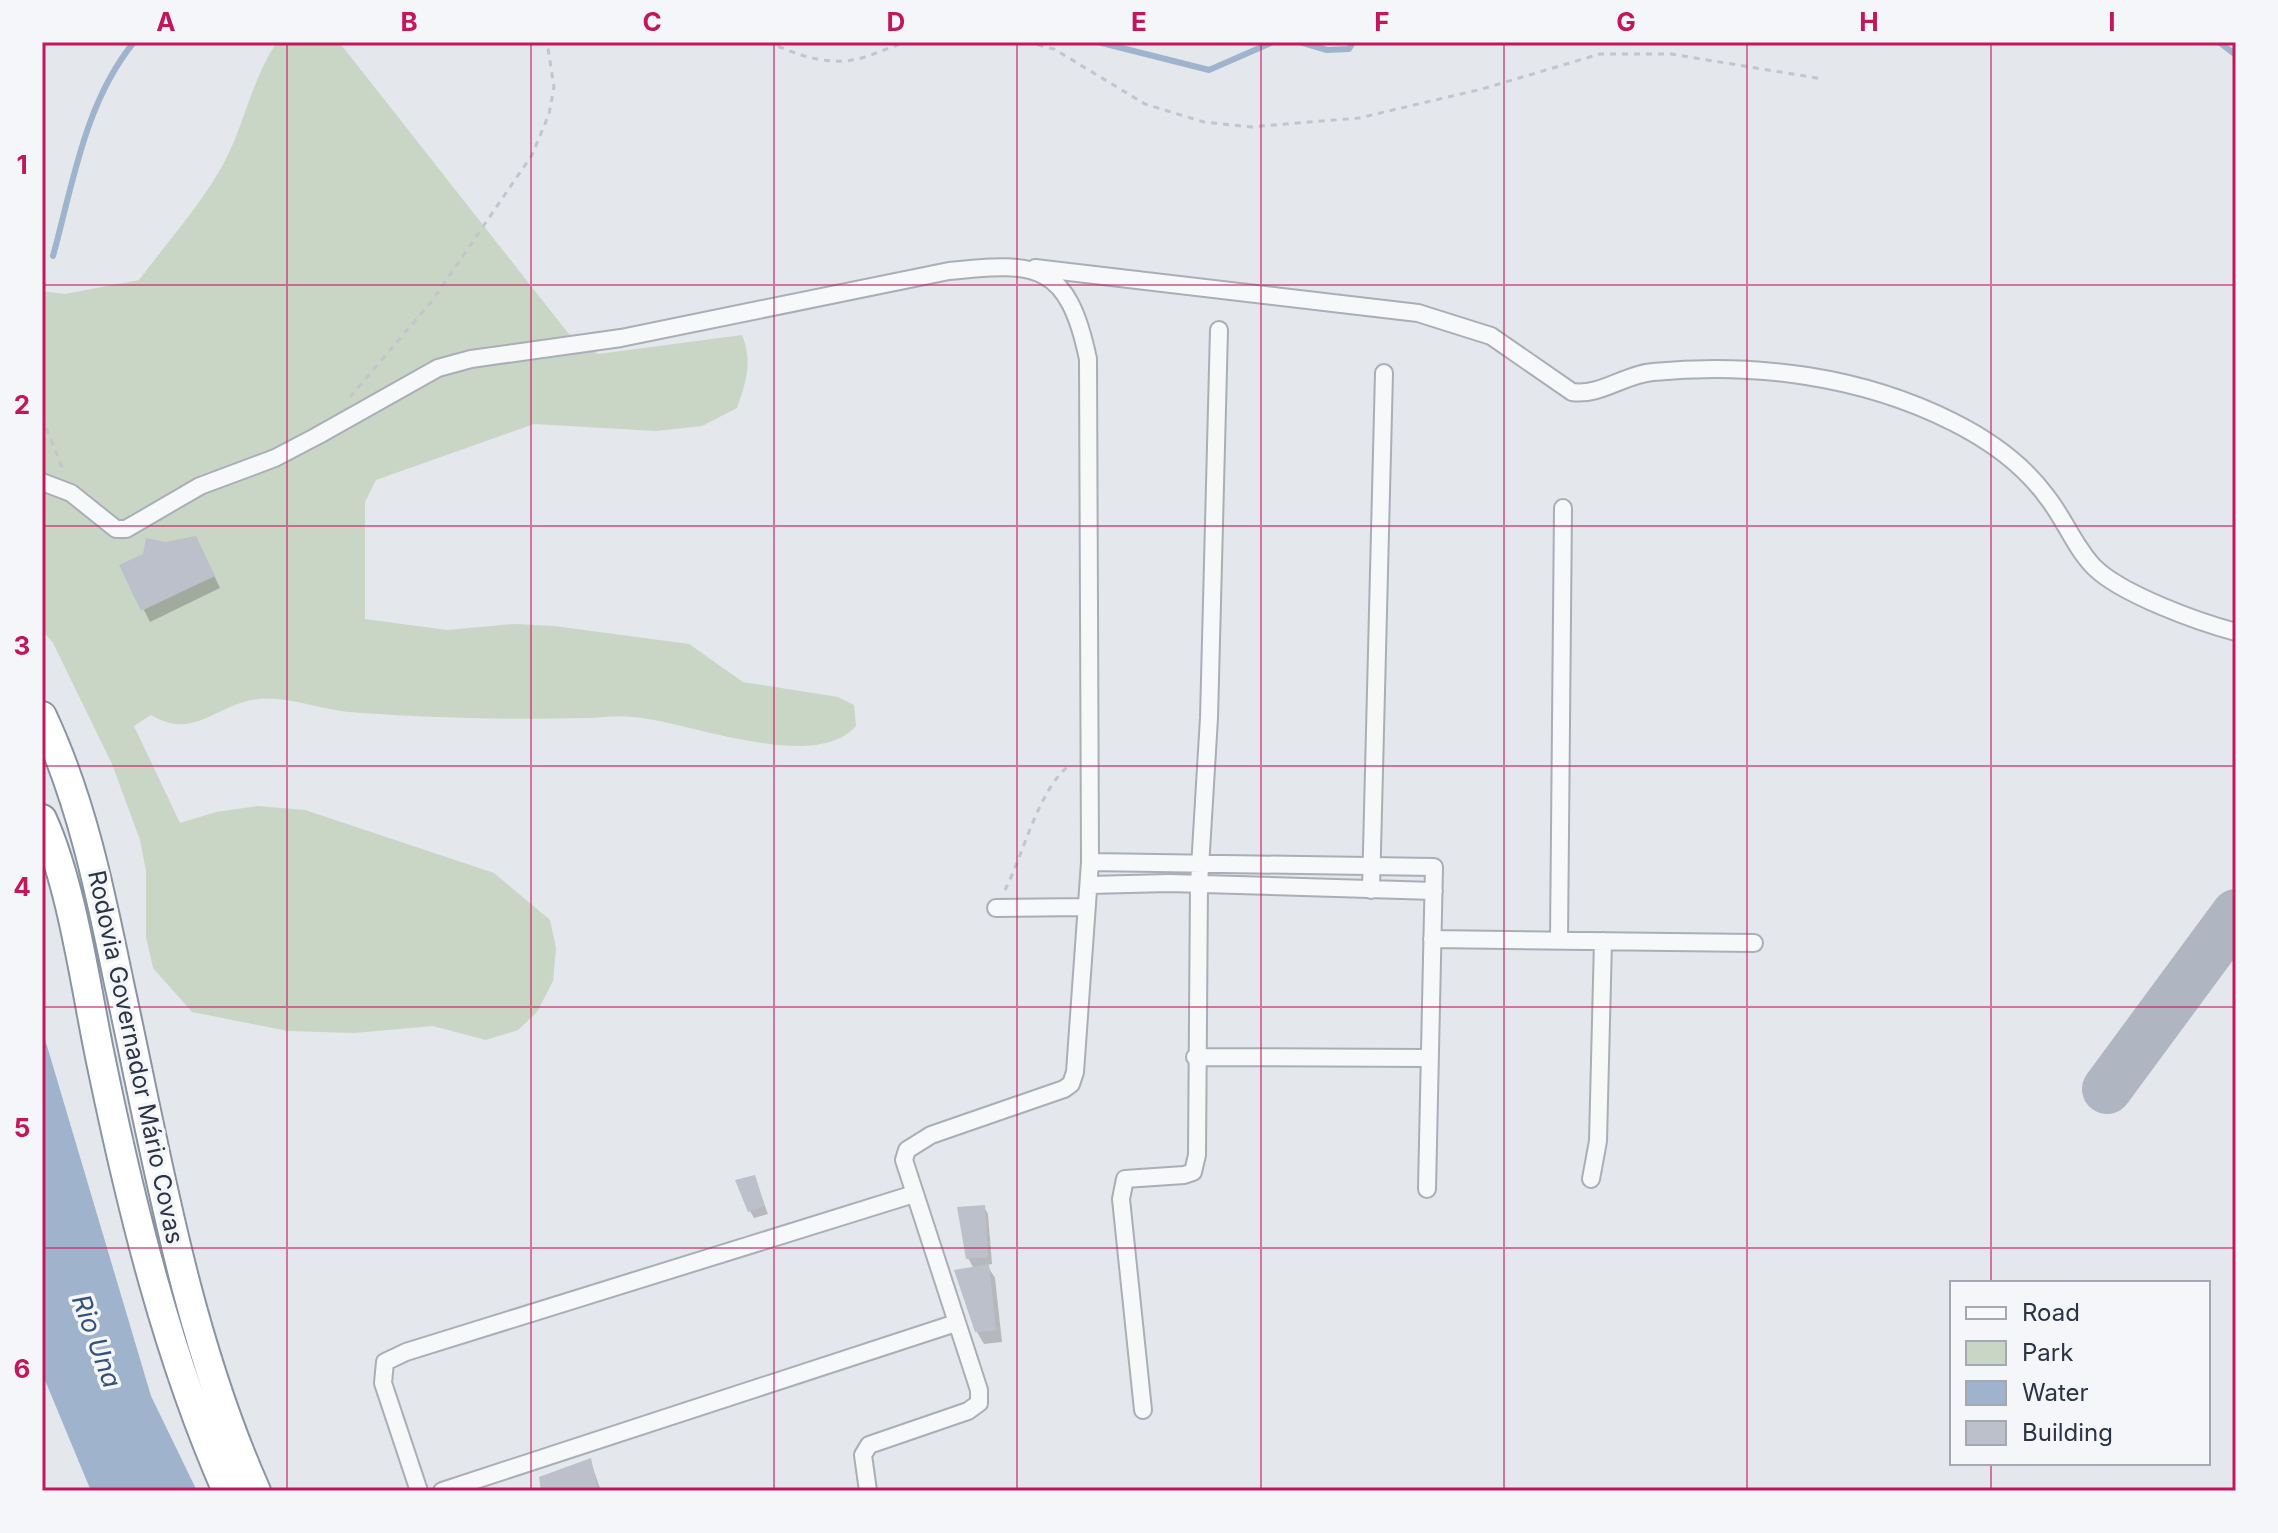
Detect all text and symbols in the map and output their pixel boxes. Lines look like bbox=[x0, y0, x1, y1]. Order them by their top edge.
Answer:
text: A bbox=[156, 6, 176, 37]
text: B bbox=[400, 6, 418, 37]
text: C bbox=[642, 6, 662, 37]
text: D bbox=[887, 6, 905, 37]
text: E bbox=[1131, 6, 1147, 37]
text: F bbox=[1374, 6, 1390, 37]
text: G bbox=[1616, 6, 1636, 37]
text: H bbox=[1859, 6, 1879, 37]
text: I bbox=[2108, 6, 2116, 37]
text: 1 bbox=[16, 149, 28, 180]
text: 2 bbox=[14, 389, 30, 420]
text: 3 bbox=[14, 630, 30, 661]
street label: Rodovia Governador Mário Covas bbox=[82, 868, 190, 1246]
text: 4 bbox=[13, 871, 31, 902]
text: 5 bbox=[14, 1112, 30, 1143]
legend bbox=[1950, 1281, 2210, 1465]
water label: Rio Una bbox=[66, 1290, 128, 1392]
text: Road bbox=[2022, 1298, 2080, 1327]
text: Park bbox=[2022, 1338, 2073, 1367]
text: 6 bbox=[14, 1353, 30, 1384]
text: Water bbox=[2022, 1378, 2089, 1407]
text: Building bbox=[2022, 1418, 2113, 1447]

